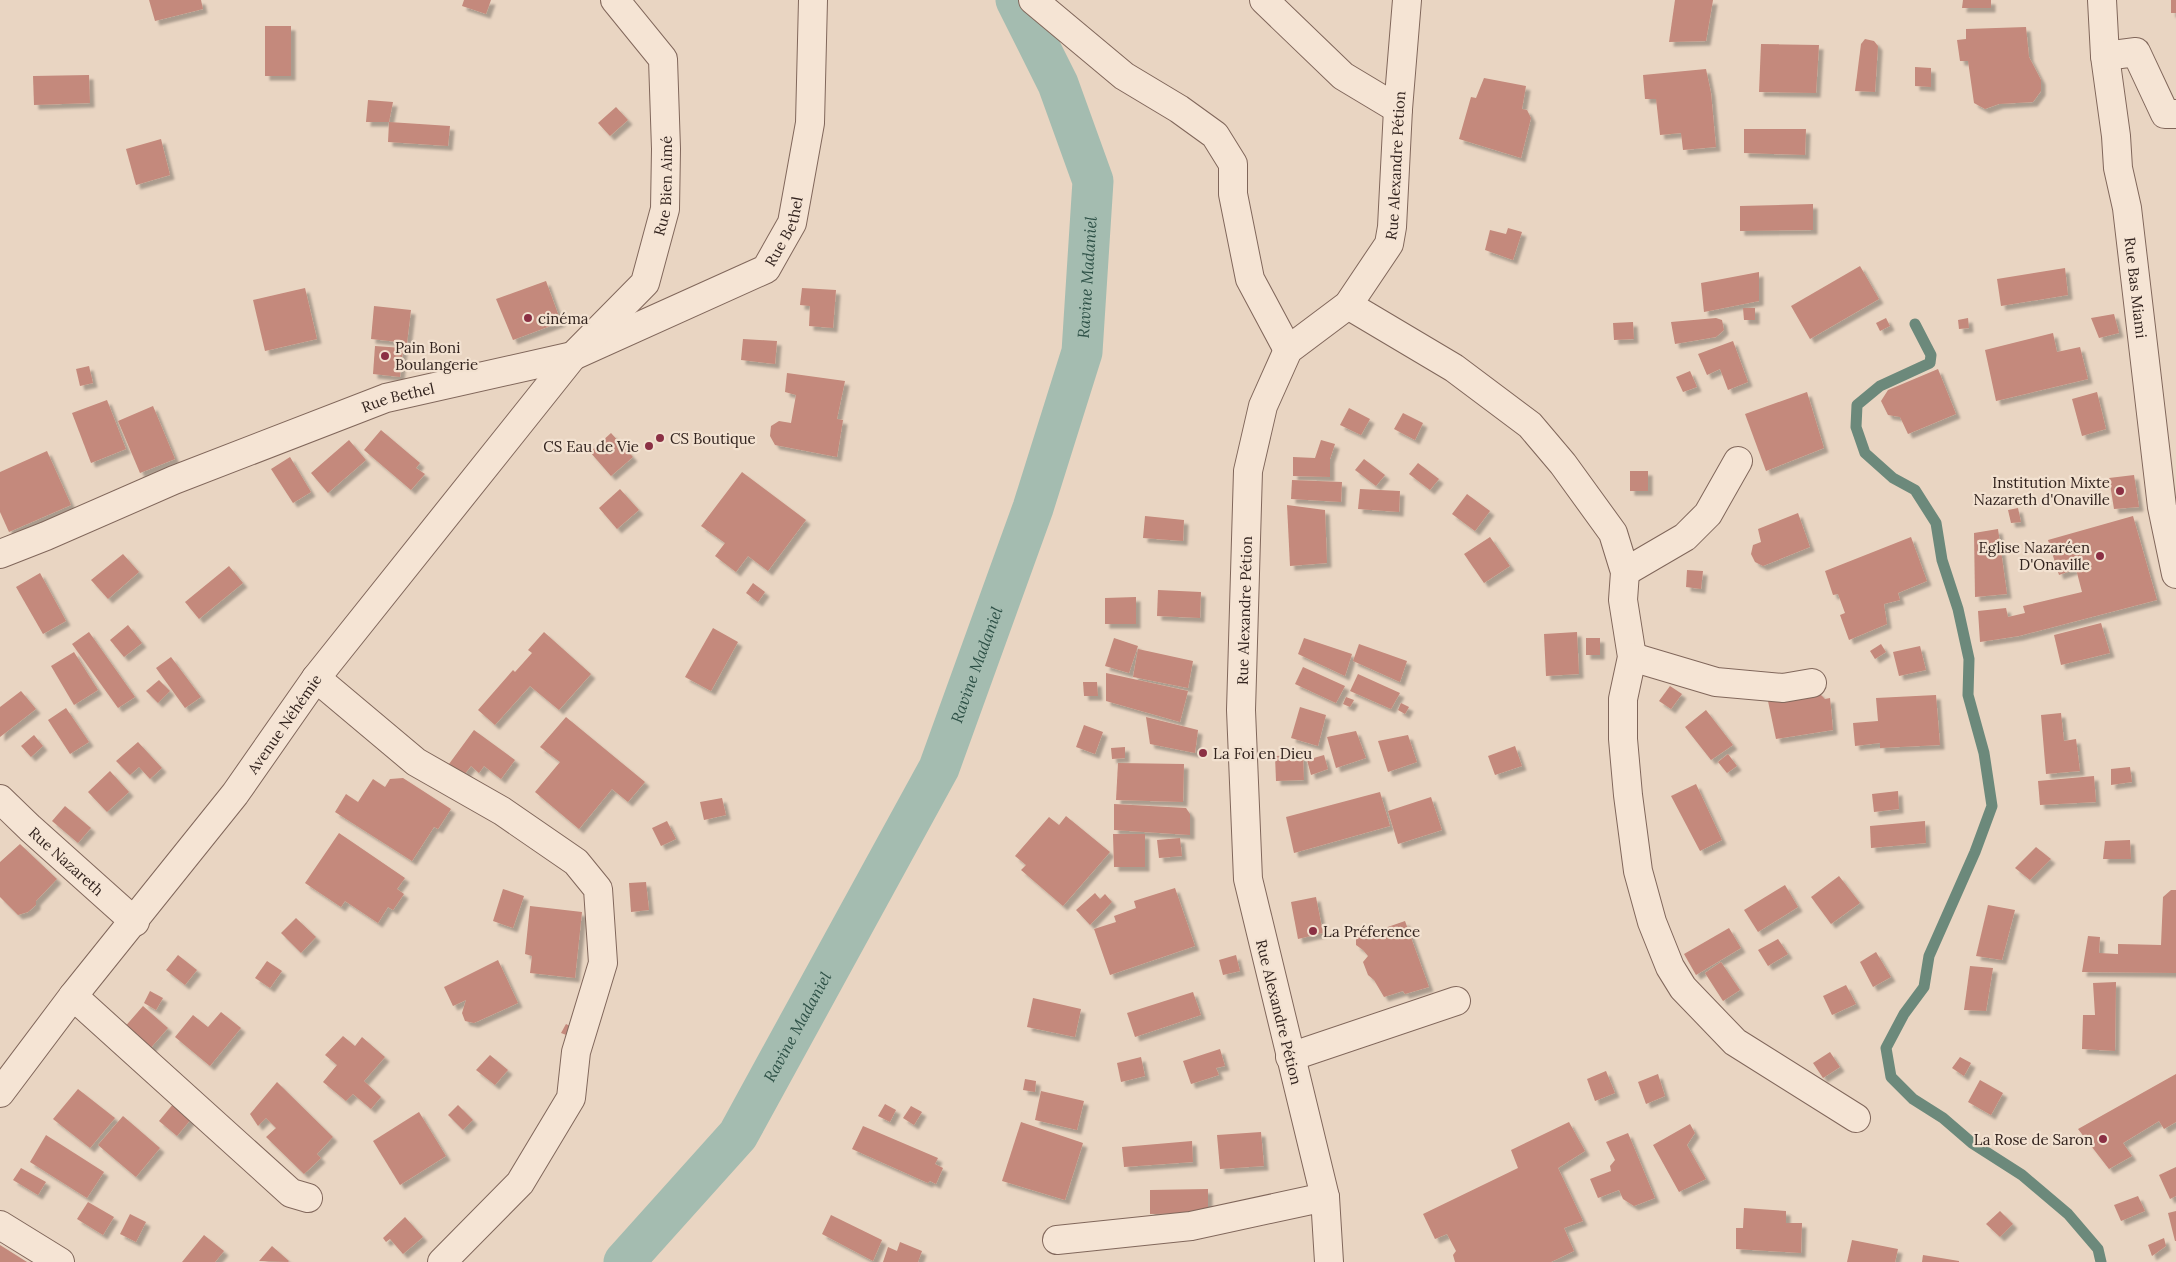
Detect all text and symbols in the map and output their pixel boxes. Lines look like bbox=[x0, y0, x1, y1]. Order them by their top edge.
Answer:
street label: Rue Alexandre Pétion bbox=[1380, 90, 1409, 241]
street label: Rue Bien Aimé bbox=[649, 136, 676, 238]
street label: Rue Bethel bbox=[760, 195, 806, 270]
water label: Ravine Madaniel bbox=[1073, 215, 1101, 339]
street label: Rue Bas Miami bbox=[2121, 236, 2152, 339]
place label: cinéma bbox=[538, 309, 589, 328]
marker: cinéma bbox=[522, 312, 534, 324]
place label: Pain Boni Boulangerie bbox=[395, 338, 478, 374]
marker: Pain Boni Boulangerie bbox=[379, 350, 391, 362]
street label: Rue Bethel bbox=[358, 378, 436, 416]
place label: CS Boutique bbox=[670, 429, 756, 448]
marker: CS Boutique bbox=[654, 432, 666, 444]
place label: CS Eau de Vie bbox=[543, 437, 639, 456]
marker: CS Eau de Vie bbox=[643, 440, 655, 452]
place label: Institution Mixte Nazareth d'Onaville bbox=[1974, 473, 2110, 509]
marker: Institution Mixte Nazareth d'Onaville bbox=[2114, 485, 2126, 497]
street label: Rue Alexandre Pétion bbox=[1232, 536, 1256, 685]
place label: Eglise Nazaréen D'Onaville bbox=[1979, 538, 2090, 574]
marker: Eglise Nazaréen D'Onaville bbox=[2094, 550, 2106, 562]
water label: Ravine Madaniel bbox=[946, 603, 1007, 726]
street label: Avenue Néhémie bbox=[242, 670, 325, 778]
place label: La Foi en Dieu bbox=[1213, 744, 1312, 763]
marker: La Foi en Dieu bbox=[1197, 747, 1209, 759]
street label: Rue Nazareth bbox=[25, 822, 108, 899]
place label: La Préference bbox=[1323, 922, 1420, 941]
marker: La Préference bbox=[1307, 925, 1319, 937]
street label: Rue Alexandre Pétion bbox=[1252, 937, 1306, 1087]
water label: Ravine Madaniel bbox=[759, 968, 836, 1085]
place label: La Rose de Saron bbox=[1974, 1130, 2093, 1149]
marker: La Rose de Saron bbox=[2097, 1133, 2109, 1145]

